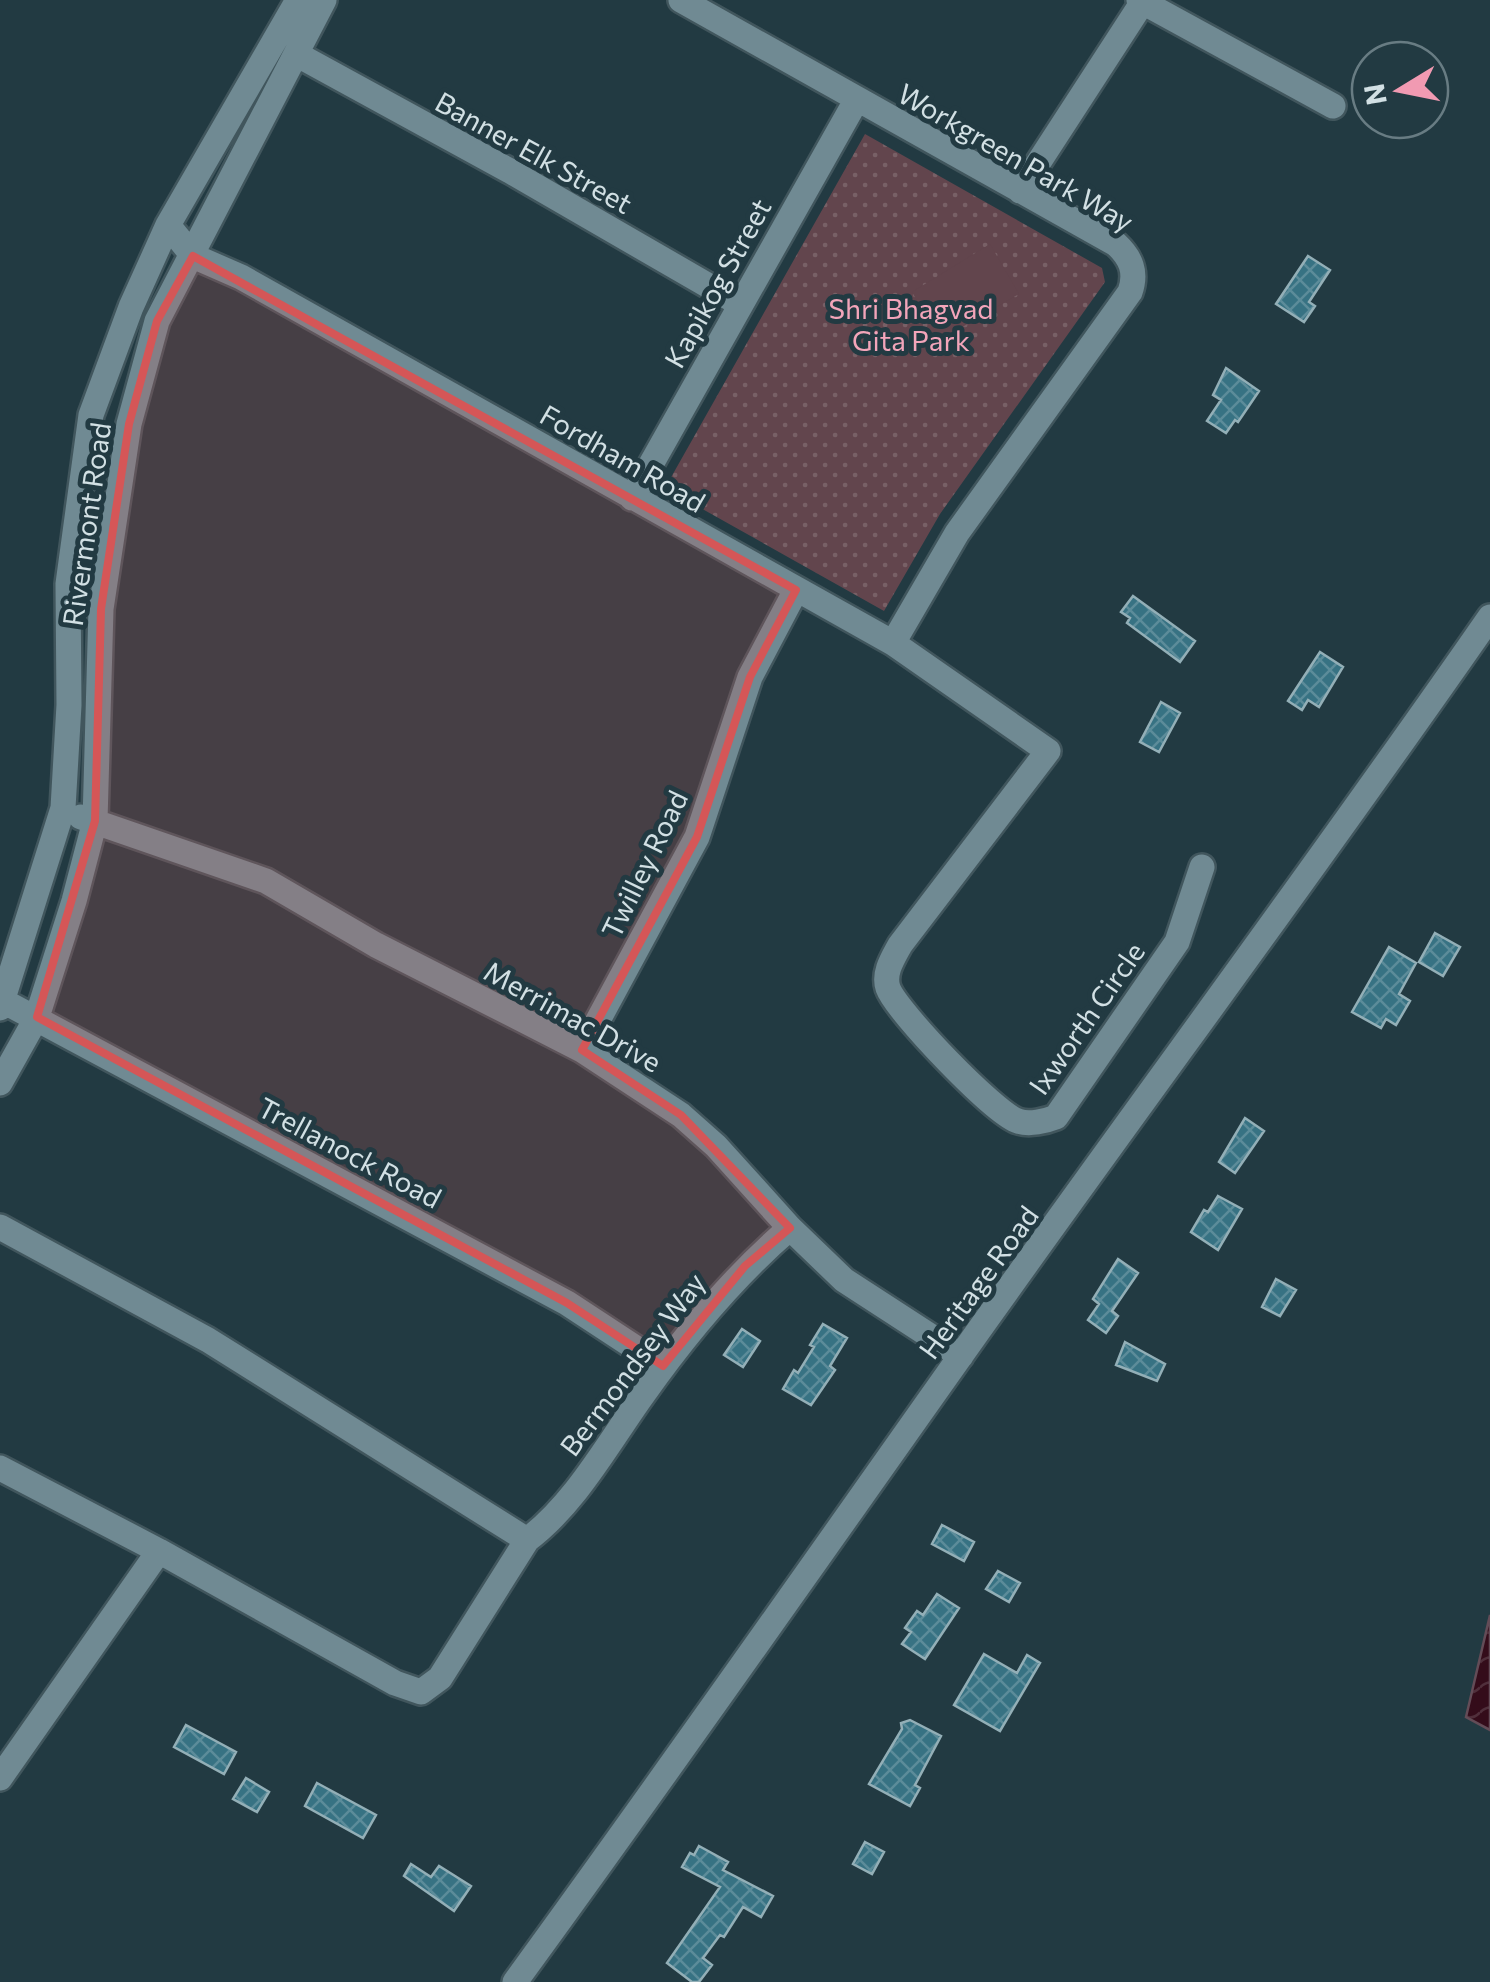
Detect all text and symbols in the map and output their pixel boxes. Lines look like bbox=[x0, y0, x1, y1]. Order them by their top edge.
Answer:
north arrow bbox=[1350, 40, 1450, 140]
street label: Workgreen Park Way bbox=[892, 76, 1140, 238]
text: N bbox=[1356, 81, 1393, 108]
street label: Banner Elk Street bbox=[430, 84, 638, 220]
street label: Kapikog Street bbox=[657, 192, 777, 374]
park label: Shri Bhagvad Gita Park bbox=[828, 291, 994, 357]
street label: Fordham Road bbox=[534, 397, 712, 519]
street label: Rivermont Road bbox=[55, 420, 117, 628]
street label: Twilley Road bbox=[594, 785, 694, 943]
street label: Ixworth Circle bbox=[1021, 935, 1151, 1101]
street label: Merrimac Drive bbox=[479, 953, 667, 1079]
street label: Trellanock Road bbox=[253, 1089, 447, 1215]
street label: Heritage Road bbox=[911, 1199, 1045, 1365]
street label: Bermondsey Way bbox=[552, 1266, 712, 1462]

